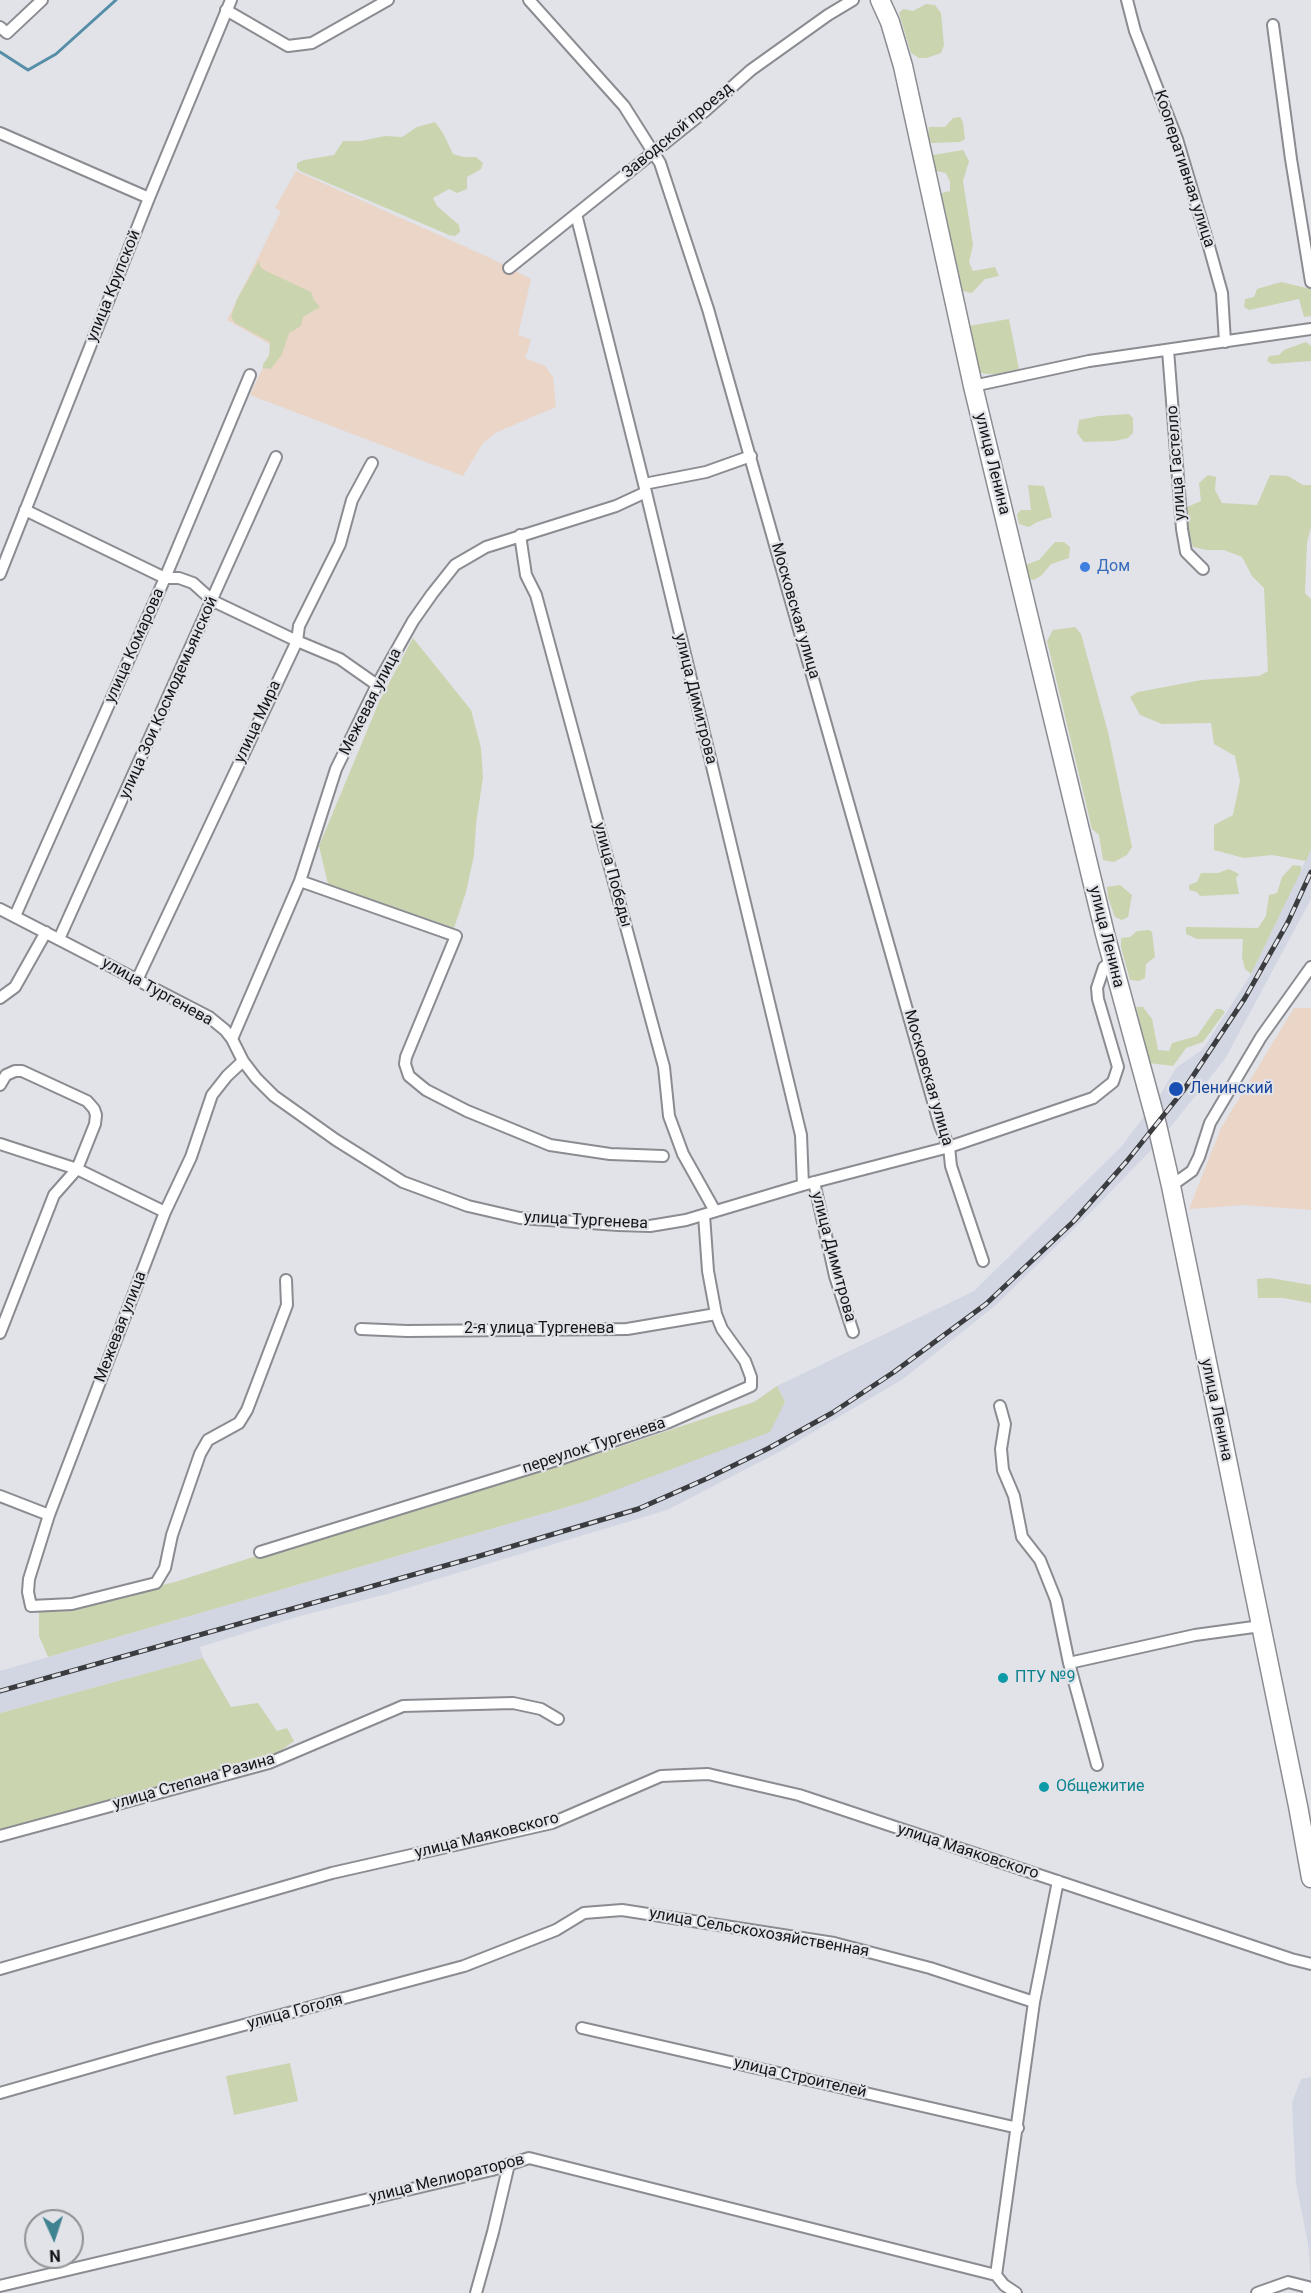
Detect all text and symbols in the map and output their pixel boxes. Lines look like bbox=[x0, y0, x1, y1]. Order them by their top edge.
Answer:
street label: Заводской проезд bbox=[619, 79, 737, 183]
street label: Кооперативная улица bbox=[1149, 88, 1219, 250]
street label: улица Крупской bbox=[83, 227, 145, 345]
street label: улица Гастелло bbox=[1163, 405, 1191, 521]
street label: улица Ленина bbox=[970, 411, 1014, 517]
street label: Московская улица bbox=[766, 541, 824, 681]
place label: Дом bbox=[1097, 557, 1130, 577]
marker: Дом bbox=[1078, 560, 1092, 574]
street label: улица Комарова bbox=[101, 586, 169, 706]
street label: улица Зои Космодемьянской bbox=[116, 594, 222, 802]
street label: улица Димитрова bbox=[669, 632, 721, 766]
street label: Межевая улица bbox=[336, 645, 406, 759]
street label: улица Мира bbox=[231, 678, 285, 766]
street label: улица Победы bbox=[589, 820, 635, 930]
street label: улица Ленина bbox=[1084, 884, 1128, 990]
street label: улица Тургенева bbox=[98, 954, 216, 1030]
street label: Московская улица bbox=[899, 1008, 957, 1148]
place label: Ленинский bbox=[1190, 1079, 1273, 1099]
marker: Ленинский bbox=[1167, 1080, 1185, 1098]
street label: улица Димитрова bbox=[806, 1190, 860, 1324]
street label: улица Тургенева bbox=[524, 1208, 648, 1234]
street label: Межевая улица bbox=[91, 1269, 151, 1385]
street label: 2-я улица Тургенева bbox=[464, 1319, 614, 1339]
street label: улица Ленина bbox=[1196, 1357, 1236, 1463]
street label: переулок Тургенева bbox=[520, 1414, 668, 1478]
place label: ПТУ №9 bbox=[1015, 1668, 1075, 1688]
marker: ПТУ №9 bbox=[996, 1671, 1010, 1685]
street label: улица Степана Разина bbox=[111, 1750, 277, 1814]
place label: Общежитие bbox=[1056, 1777, 1144, 1797]
marker: Общежитие bbox=[1037, 1780, 1051, 1794]
street label: улица Маяковского bbox=[413, 1809, 561, 1863]
street label: улица Маяковского bbox=[895, 1820, 1041, 1884]
street label: улица Сельскохозяйственная bbox=[647, 1904, 871, 1962]
street label: улица Гоголя bbox=[245, 1990, 345, 2034]
street label: улица Строителей bbox=[732, 2053, 868, 2103]
street label: улица Мелиораторов bbox=[367, 2150, 527, 2208]
north arrow bbox=[24, 2209, 84, 2269]
text: N bbox=[49, 2246, 61, 2265]

